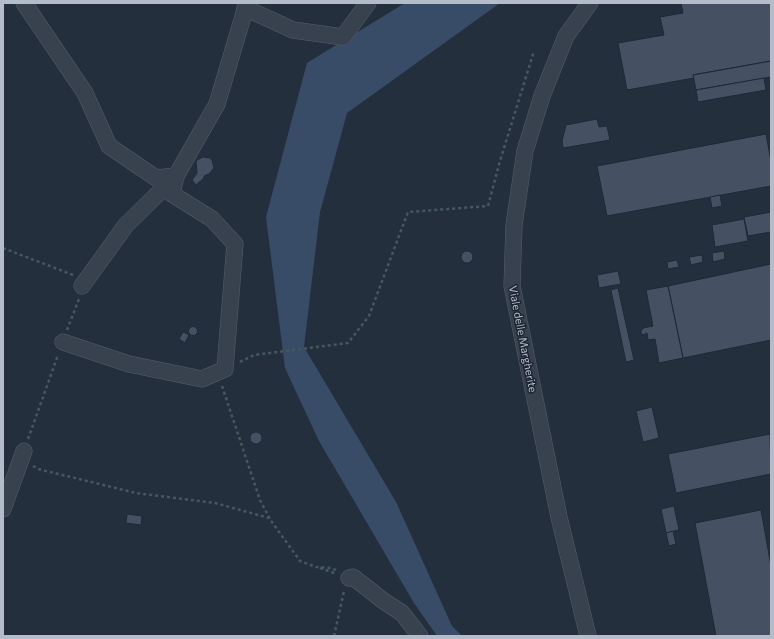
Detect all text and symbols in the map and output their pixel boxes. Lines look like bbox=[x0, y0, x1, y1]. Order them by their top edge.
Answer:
street label: Viale delle Margherite bbox=[507, 284, 540, 394]

